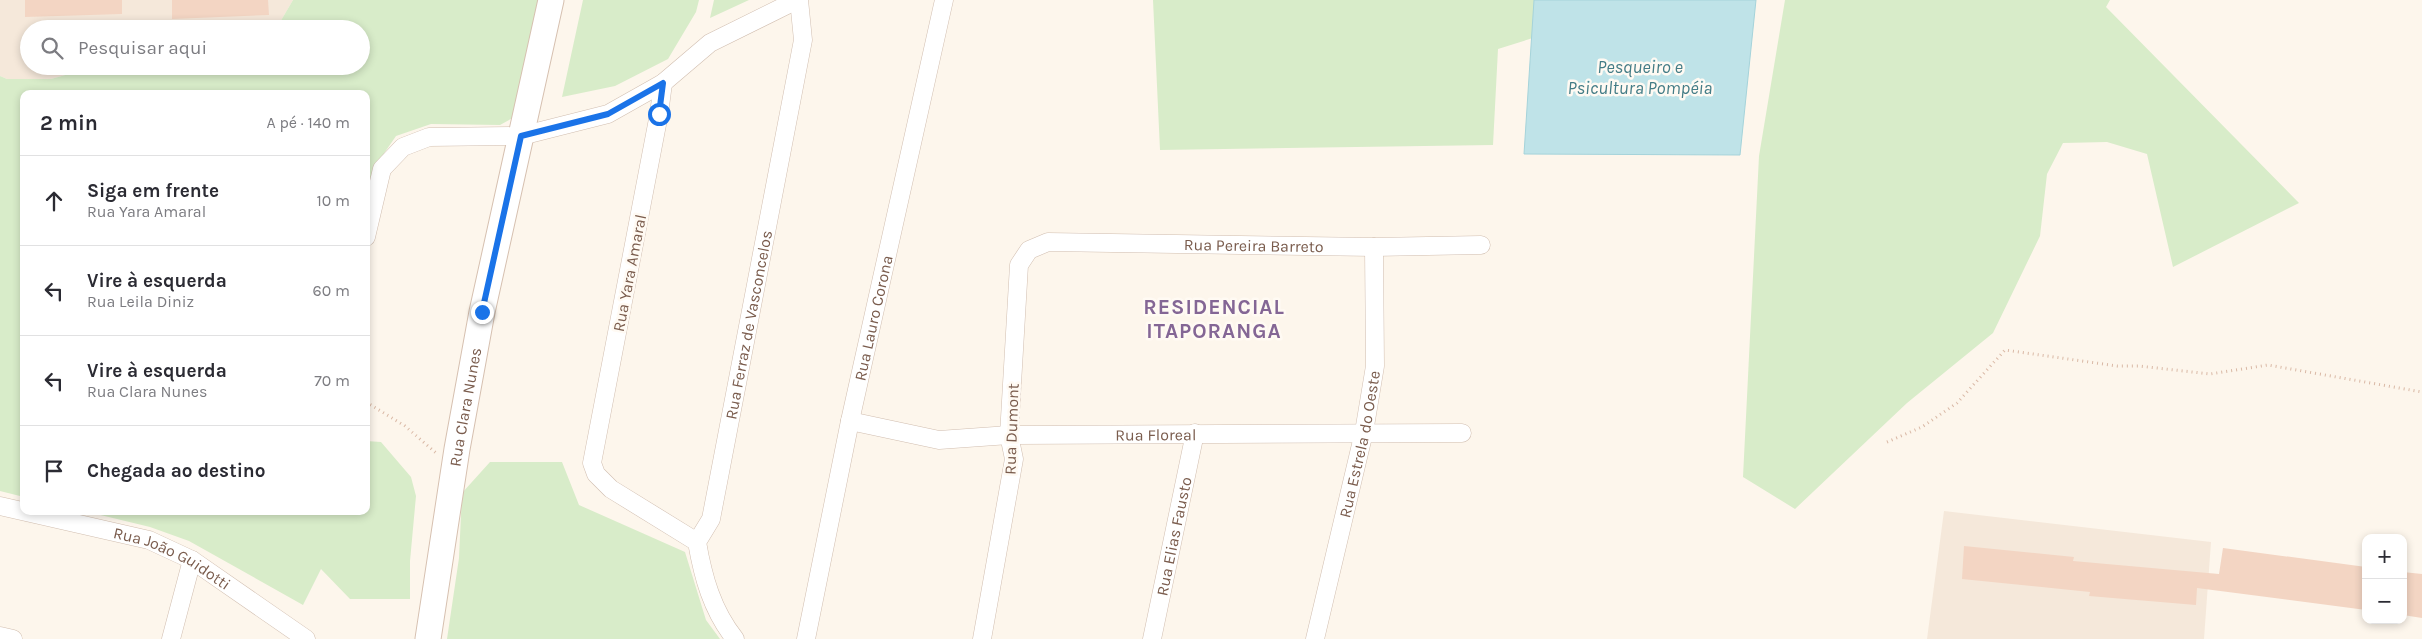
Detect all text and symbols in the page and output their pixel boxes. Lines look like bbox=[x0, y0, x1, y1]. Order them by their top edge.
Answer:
search box bbox=[20, 20, 370, 75]
icon: search bbox=[38, 34, 66, 62]
text: Pesquisar aqui bbox=[78, 37, 207, 59]
water label: Pesqueiro e Psicultura Pompéia bbox=[1568, 56, 1712, 99]
route start bbox=[648, 103, 671, 126]
text: 2 min bbox=[40, 111, 98, 135]
text: A pé · 140 m bbox=[266, 113, 350, 132]
text: Siga em frente bbox=[87, 180, 219, 202]
icon: ahead bbox=[40, 187, 68, 215]
text: 10 m bbox=[316, 191, 350, 210]
text: Rua Yara Amaral bbox=[87, 202, 206, 221]
street label: Rua Yara Amaral bbox=[609, 213, 650, 333]
street label: Rua Ferraz de Vasconcelos bbox=[721, 229, 776, 421]
street label: Rua Pereira Barreto bbox=[1184, 235, 1324, 256]
street label: Rua Lauro Corona bbox=[850, 253, 897, 383]
text: Vire à esquerda bbox=[87, 270, 227, 292]
icon: left bbox=[40, 277, 68, 305]
text: 60 m bbox=[313, 281, 350, 300]
text: Rua Leila Diniz bbox=[87, 292, 194, 311]
district label: RESIDENCIAL ITAPORANGA bbox=[1143, 295, 1285, 343]
route end bbox=[471, 301, 494, 324]
street label: Rua Clara Nunes bbox=[445, 346, 485, 468]
text: Vire à esquerda bbox=[87, 360, 227, 382]
icon: left bbox=[40, 367, 68, 395]
street label: Rua Estrela do Oeste bbox=[1335, 369, 1384, 520]
text: 70 m bbox=[314, 371, 350, 390]
text: Rua Clara Nunes bbox=[87, 382, 208, 401]
street label: Rua Dumont bbox=[1000, 383, 1023, 475]
street label: Rua Floreal bbox=[1115, 425, 1196, 445]
icon: arrive bbox=[40, 457, 68, 485]
text: Chegada ao destino bbox=[87, 460, 265, 482]
street label: Rua Elias Fausto bbox=[1152, 475, 1196, 598]
street label: Rua João Guidotti bbox=[112, 523, 234, 594]
map controls bbox=[2362, 534, 2407, 624]
button: + bbox=[2362, 534, 2407, 579]
button: − bbox=[2362, 579, 2407, 624]

